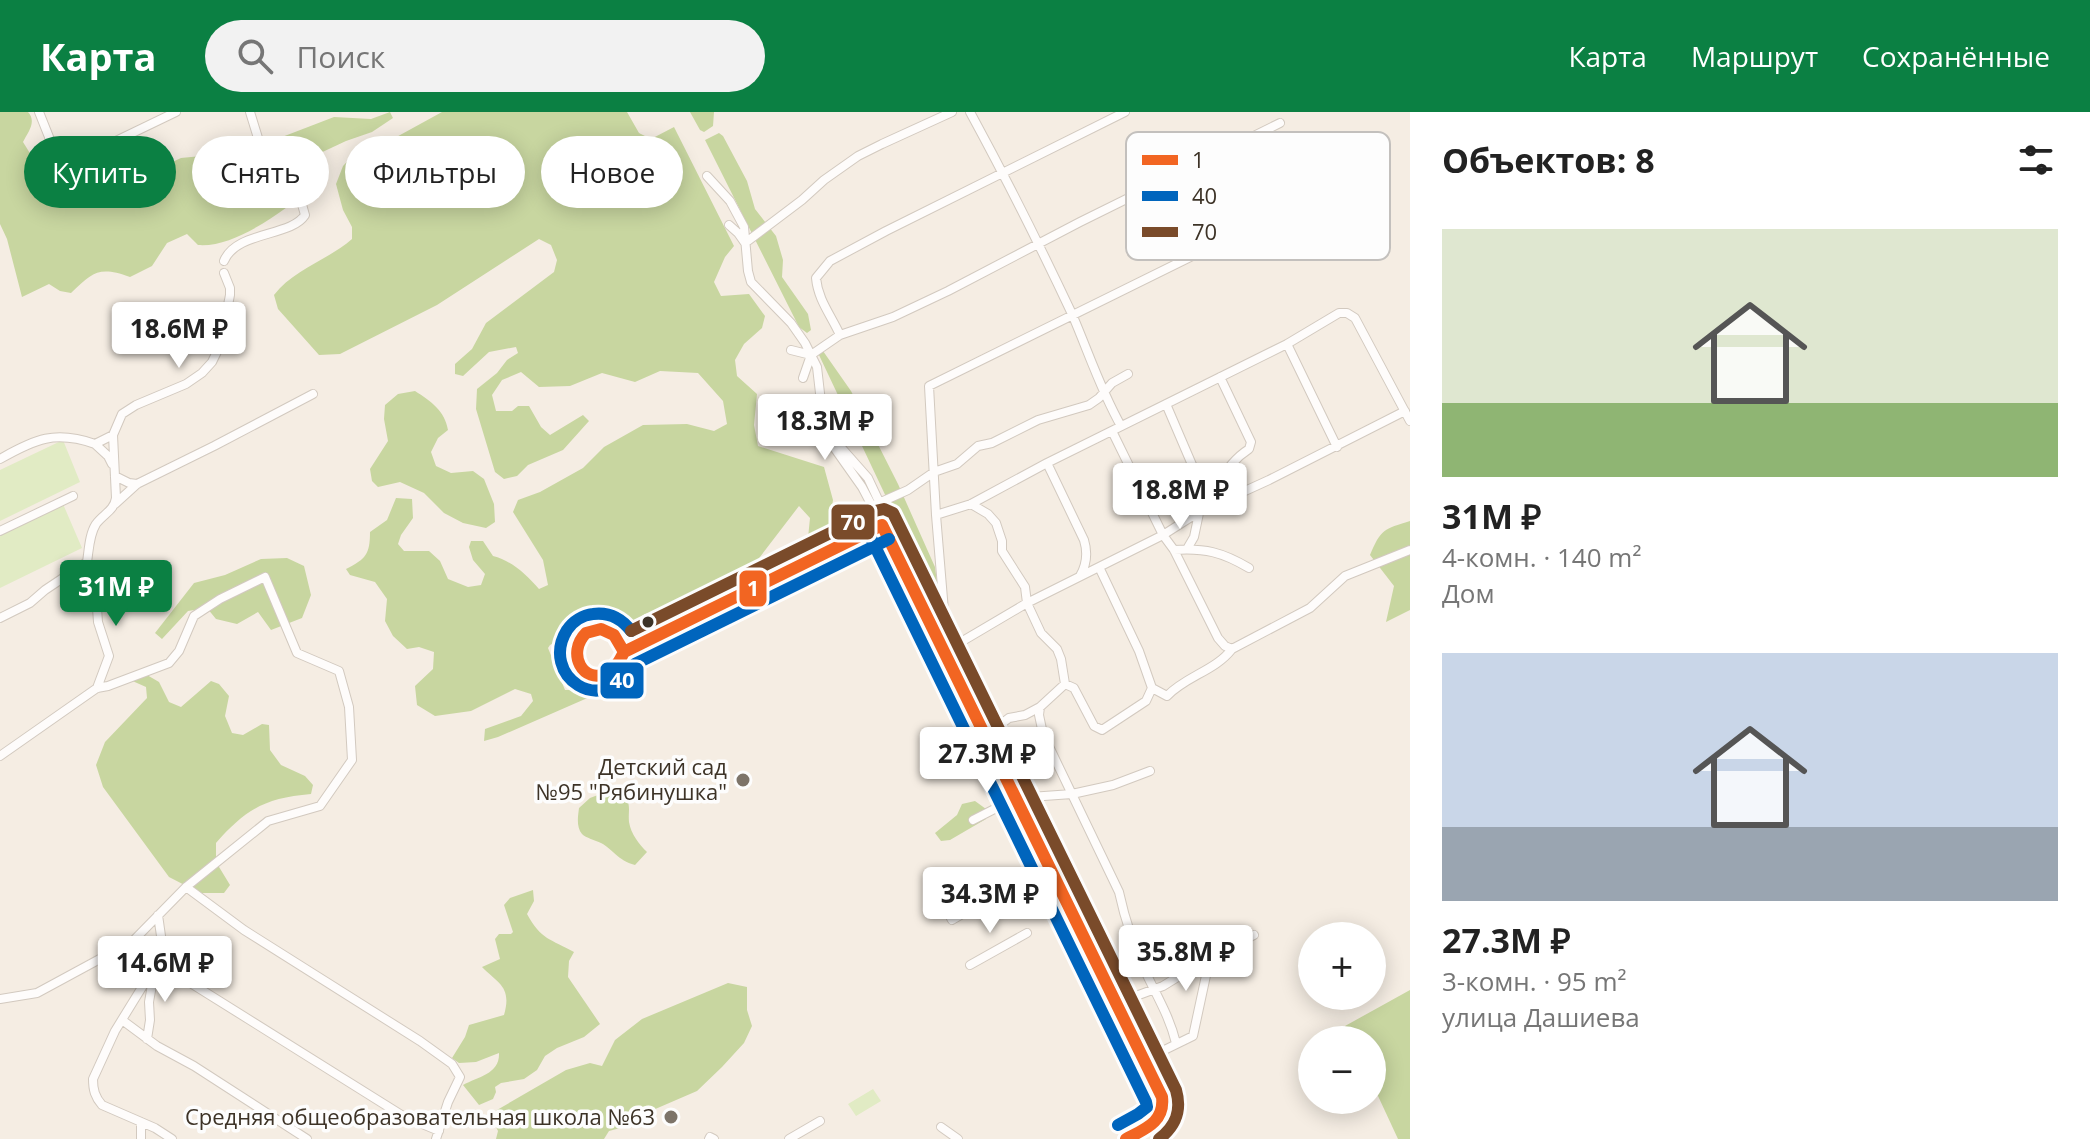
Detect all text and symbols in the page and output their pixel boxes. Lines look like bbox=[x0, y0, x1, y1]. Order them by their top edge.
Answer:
search box bbox=[205, 20, 765, 92]
text: Карта bbox=[40, 30, 157, 82]
icon: search bbox=[233, 34, 277, 78]
text: Поиск bbox=[297, 36, 385, 77]
text: Карта bbox=[1568, 37, 1647, 75]
text: Маршрут bbox=[1691, 37, 1818, 75]
text: Сохранённые bbox=[1862, 37, 2050, 75]
legend bbox=[1126, 132, 1390, 260]
chip: Купить bbox=[24, 136, 176, 208]
chip: Снять bbox=[192, 136, 329, 208]
chip: Фильтры bbox=[345, 136, 525, 208]
chip: Новое bbox=[541, 136, 683, 208]
text: Объектов: 8 bbox=[1442, 137, 1655, 183]
icon: filters bbox=[2014, 138, 2058, 182]
text: 1 bbox=[1192, 144, 1205, 174]
text: 40 bbox=[1192, 180, 1217, 210]
text: 70 bbox=[1192, 216, 1217, 246]
icon: home bbox=[1678, 281, 1822, 425]
pin: 18.6M ₽ bbox=[105, 302, 253, 370]
text: 18.6M ₽ bbox=[130, 310, 228, 346]
pin: 18.3M ₽ bbox=[751, 394, 899, 462]
text: 18.3M ₽ bbox=[776, 402, 874, 438]
pin: 18.8M ₽ bbox=[1106, 463, 1254, 531]
text: 18.8M ₽ bbox=[1131, 471, 1229, 507]
text: 31M ₽ bbox=[1442, 493, 1542, 539]
line badge: 70 bbox=[830, 503, 876, 541]
text: 70 bbox=[840, 506, 866, 536]
text: 4-комн. · 140 m² bbox=[1442, 539, 1641, 575]
pin: 31M ₽ bbox=[60, 560, 172, 628]
text: 31M ₽ bbox=[78, 568, 154, 604]
line badge: 1 bbox=[738, 569, 768, 608]
text: 1 bbox=[747, 572, 759, 602]
text: Дом bbox=[1442, 575, 1495, 611]
unlabelled marker bbox=[640, 614, 656, 630]
line badge: 40 bbox=[599, 661, 645, 700]
text: 40 bbox=[609, 664, 635, 694]
icon: home bbox=[1678, 705, 1822, 849]
pin: 27.3M ₽ bbox=[913, 727, 1061, 795]
text: 27.3M ₽ bbox=[938, 735, 1036, 771]
place label: Детский сад №95 "Рябинушка" bbox=[536, 751, 727, 806]
marker: Детский сад №95 "Рябинушка" bbox=[734, 771, 752, 789]
pin: 34.3M ₽ bbox=[916, 867, 1064, 935]
text: 34.3M ₽ bbox=[941, 875, 1039, 911]
text: 27.3M ₽ bbox=[1442, 917, 1571, 963]
map controls bbox=[1298, 922, 1386, 1114]
button: + bbox=[1298, 922, 1386, 1010]
pin: 35.8M ₽ bbox=[1112, 925, 1260, 993]
text: 35.8M ₽ bbox=[1137, 933, 1235, 969]
pin: 14.6M ₽ bbox=[91, 936, 239, 1004]
text: 14.6M ₽ bbox=[116, 944, 214, 980]
text: 3-комн. · 95 m² bbox=[1442, 963, 1627, 999]
text: улица Дашиева bbox=[1442, 999, 1640, 1035]
button: − bbox=[1298, 1026, 1386, 1114]
place label: Средняя общеобразовательная школа №63 bbox=[185, 1101, 655, 1131]
marker: Средняя общеобразовательная школа №63 bbox=[662, 1108, 680, 1126]

